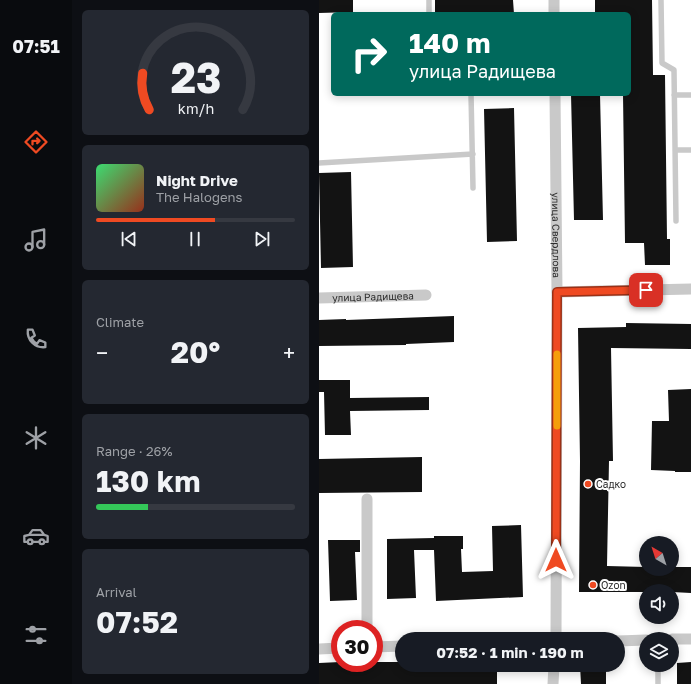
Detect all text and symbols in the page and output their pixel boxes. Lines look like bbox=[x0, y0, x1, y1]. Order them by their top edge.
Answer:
text: 140 m bbox=[409, 26, 491, 59]
icon: right bbox=[343, 28, 395, 80]
text: 07:51 bbox=[12, 35, 60, 57]
text: 23 bbox=[170, 52, 221, 102]
text: улица Радищева bbox=[409, 60, 556, 82]
text: km/h bbox=[177, 100, 214, 117]
icon: directions bbox=[22, 128, 50, 156]
text: Night Drive bbox=[156, 171, 238, 189]
text: The Halogens bbox=[156, 189, 242, 205]
street label: улица Свердлова bbox=[550, 192, 563, 278]
icon: music bbox=[22, 226, 50, 254]
icon: previous bbox=[118, 228, 140, 250]
icon: pause bbox=[184, 228, 206, 250]
icon: next bbox=[251, 228, 273, 250]
pin bbox=[629, 273, 663, 307]
icon: arrive bbox=[635, 279, 657, 301]
street label: улица Радищева bbox=[332, 289, 414, 304]
text: Climate bbox=[96, 314, 144, 330]
icon: phone bbox=[22, 325, 50, 353]
text: 20° bbox=[171, 334, 220, 370]
text: − bbox=[96, 339, 108, 366]
text: + bbox=[283, 339, 295, 366]
icon: climate bbox=[22, 424, 50, 452]
text: Range · 26% bbox=[96, 443, 172, 459]
text: 130 km bbox=[96, 463, 200, 499]
place label: Садко bbox=[596, 478, 626, 490]
marker: Садко bbox=[583, 479, 593, 489]
icon: car bbox=[22, 522, 50, 550]
north arrow bbox=[639, 536, 679, 576]
map controls bbox=[639, 536, 679, 672]
position arrow bbox=[535, 539, 577, 581]
place label: Ozon bbox=[601, 579, 626, 591]
marker: Ozon bbox=[588, 580, 598, 590]
text: Arrival bbox=[96, 584, 137, 600]
button: sound bbox=[639, 584, 679, 624]
text: 07:52 bbox=[96, 604, 178, 640]
speed limit sign: 30 bbox=[331, 620, 383, 672]
icon: filters bbox=[22, 621, 50, 649]
button: layers bbox=[639, 632, 679, 672]
text: 07:52 · 1 min · 190 m bbox=[436, 643, 584, 661]

